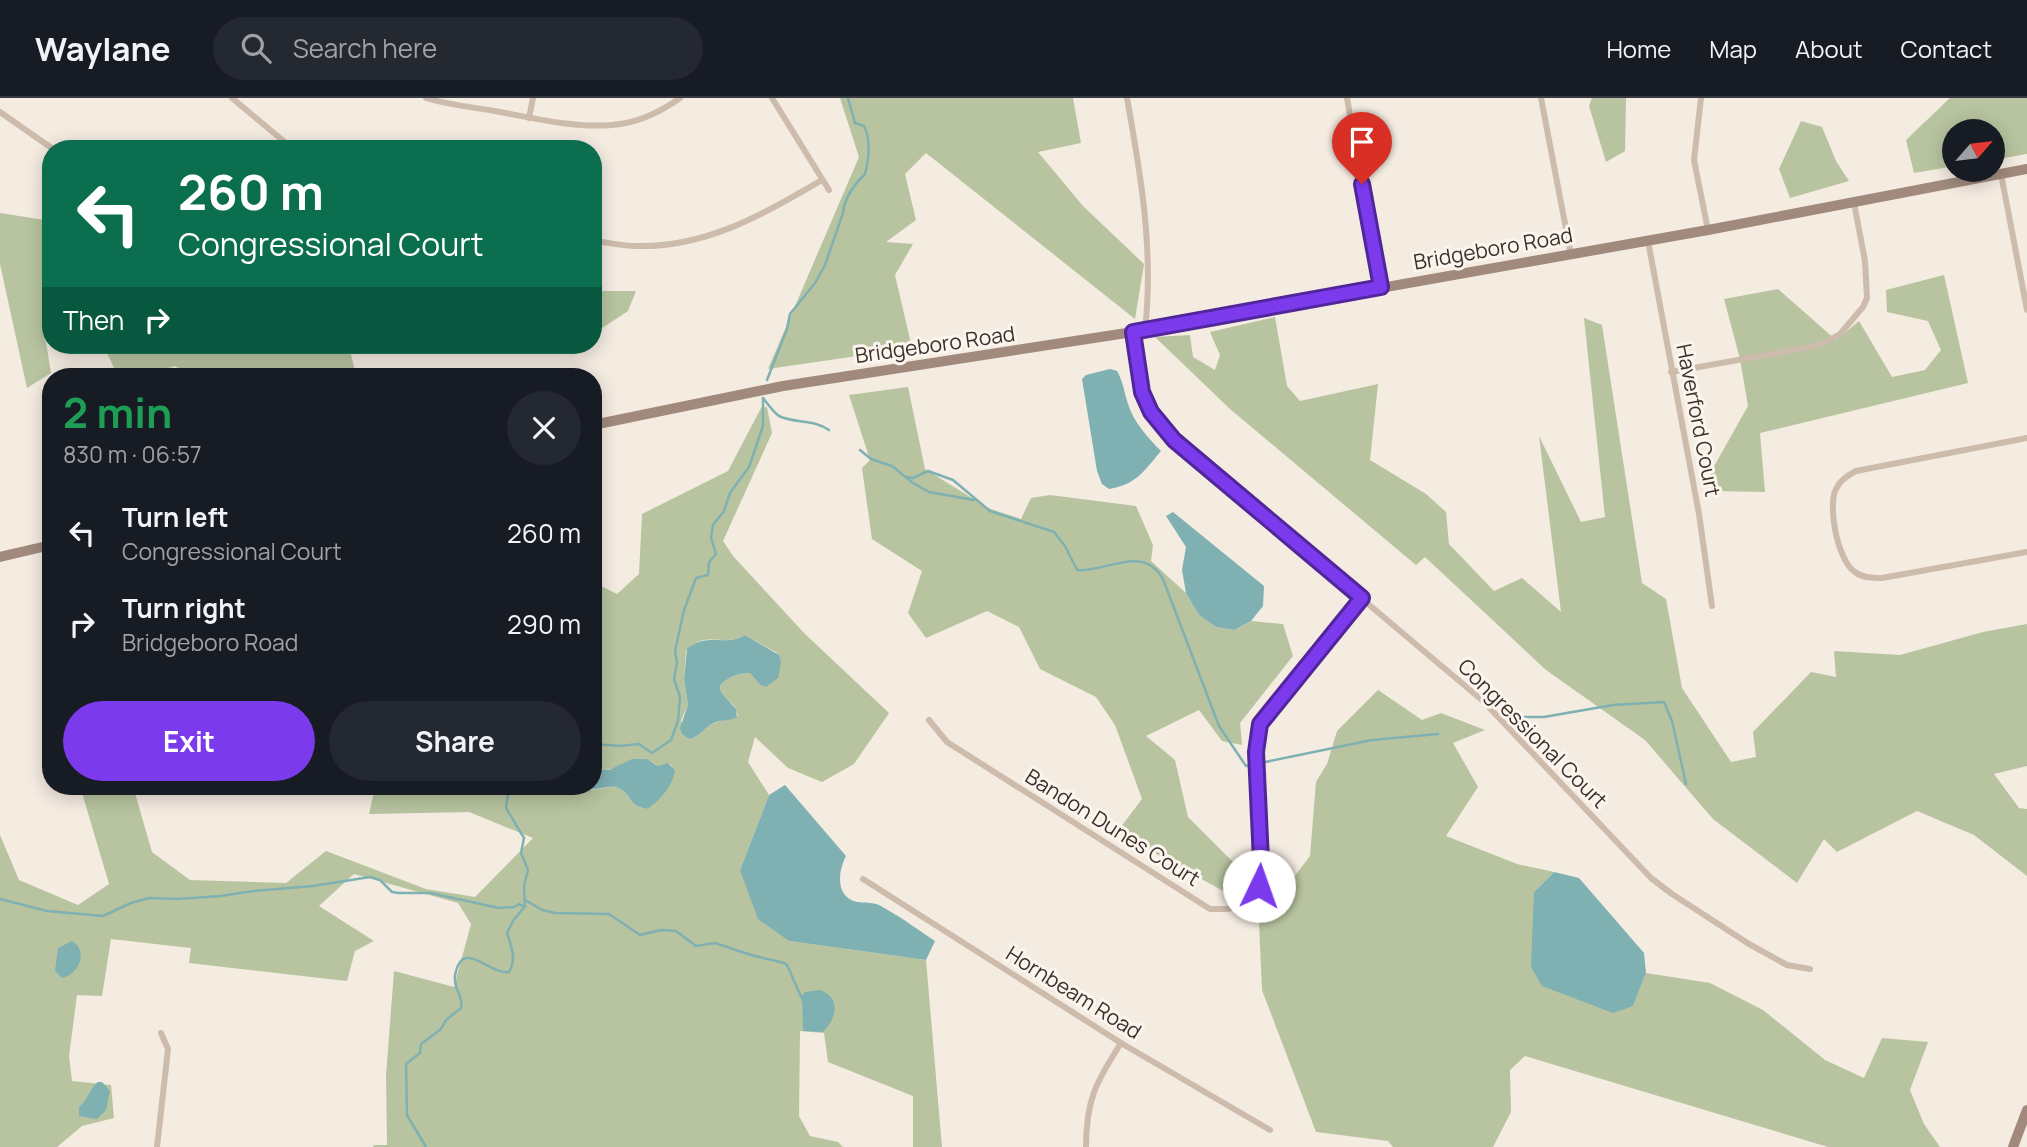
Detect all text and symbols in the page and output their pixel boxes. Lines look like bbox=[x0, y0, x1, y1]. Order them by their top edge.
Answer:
search box bbox=[213, 17, 703, 80]
text: Waylane bbox=[35, 26, 171, 71]
icon: search bbox=[237, 29, 275, 67]
text: Search here bbox=[293, 30, 437, 66]
text: Home bbox=[1606, 32, 1671, 65]
text: Map bbox=[1709, 32, 1757, 65]
text: About bbox=[1795, 32, 1863, 65]
text: Contact bbox=[1901, 32, 1992, 65]
pin bbox=[1332, 112, 1392, 184]
north arrow bbox=[1942, 119, 2006, 182]
map controls bbox=[1942, 119, 2005, 182]
icon: arrive bbox=[1343, 123, 1381, 161]
text: 260 m bbox=[178, 158, 324, 225]
icon: left bbox=[63, 168, 154, 259]
street label: Bridgeboro Road bbox=[1411, 220, 1575, 276]
text: Congressional Court bbox=[178, 222, 484, 266]
icon: right bbox=[138, 301, 176, 339]
text: Then bbox=[63, 302, 124, 338]
street label: Bridgeboro Road bbox=[853, 319, 1017, 369]
street label: Haverford Court bbox=[1670, 341, 1728, 499]
text: 2 min bbox=[63, 383, 172, 441]
button: close bbox=[507, 391, 581, 465]
text: 830 m · 06:57 bbox=[63, 438, 202, 470]
text: Turn left bbox=[122, 499, 229, 535]
icon: left bbox=[63, 514, 101, 552]
text: 260 m bbox=[507, 515, 581, 551]
text: Congressional Court bbox=[122, 535, 342, 567]
text: Turn right bbox=[122, 590, 246, 626]
icon: right bbox=[63, 605, 101, 643]
text: 290 m bbox=[507, 606, 581, 642]
text: Bridgeboro Road bbox=[122, 626, 298, 658]
street label: Congressional Court bbox=[1452, 652, 1614, 814]
button: Exit bbox=[63, 701, 315, 781]
button: Share bbox=[329, 701, 581, 781]
street label: Bandon Dunes Court bbox=[1020, 762, 1206, 892]
position arrow bbox=[1222, 849, 1296, 923]
street label: Hornbeam Road bbox=[1001, 939, 1147, 1045]

